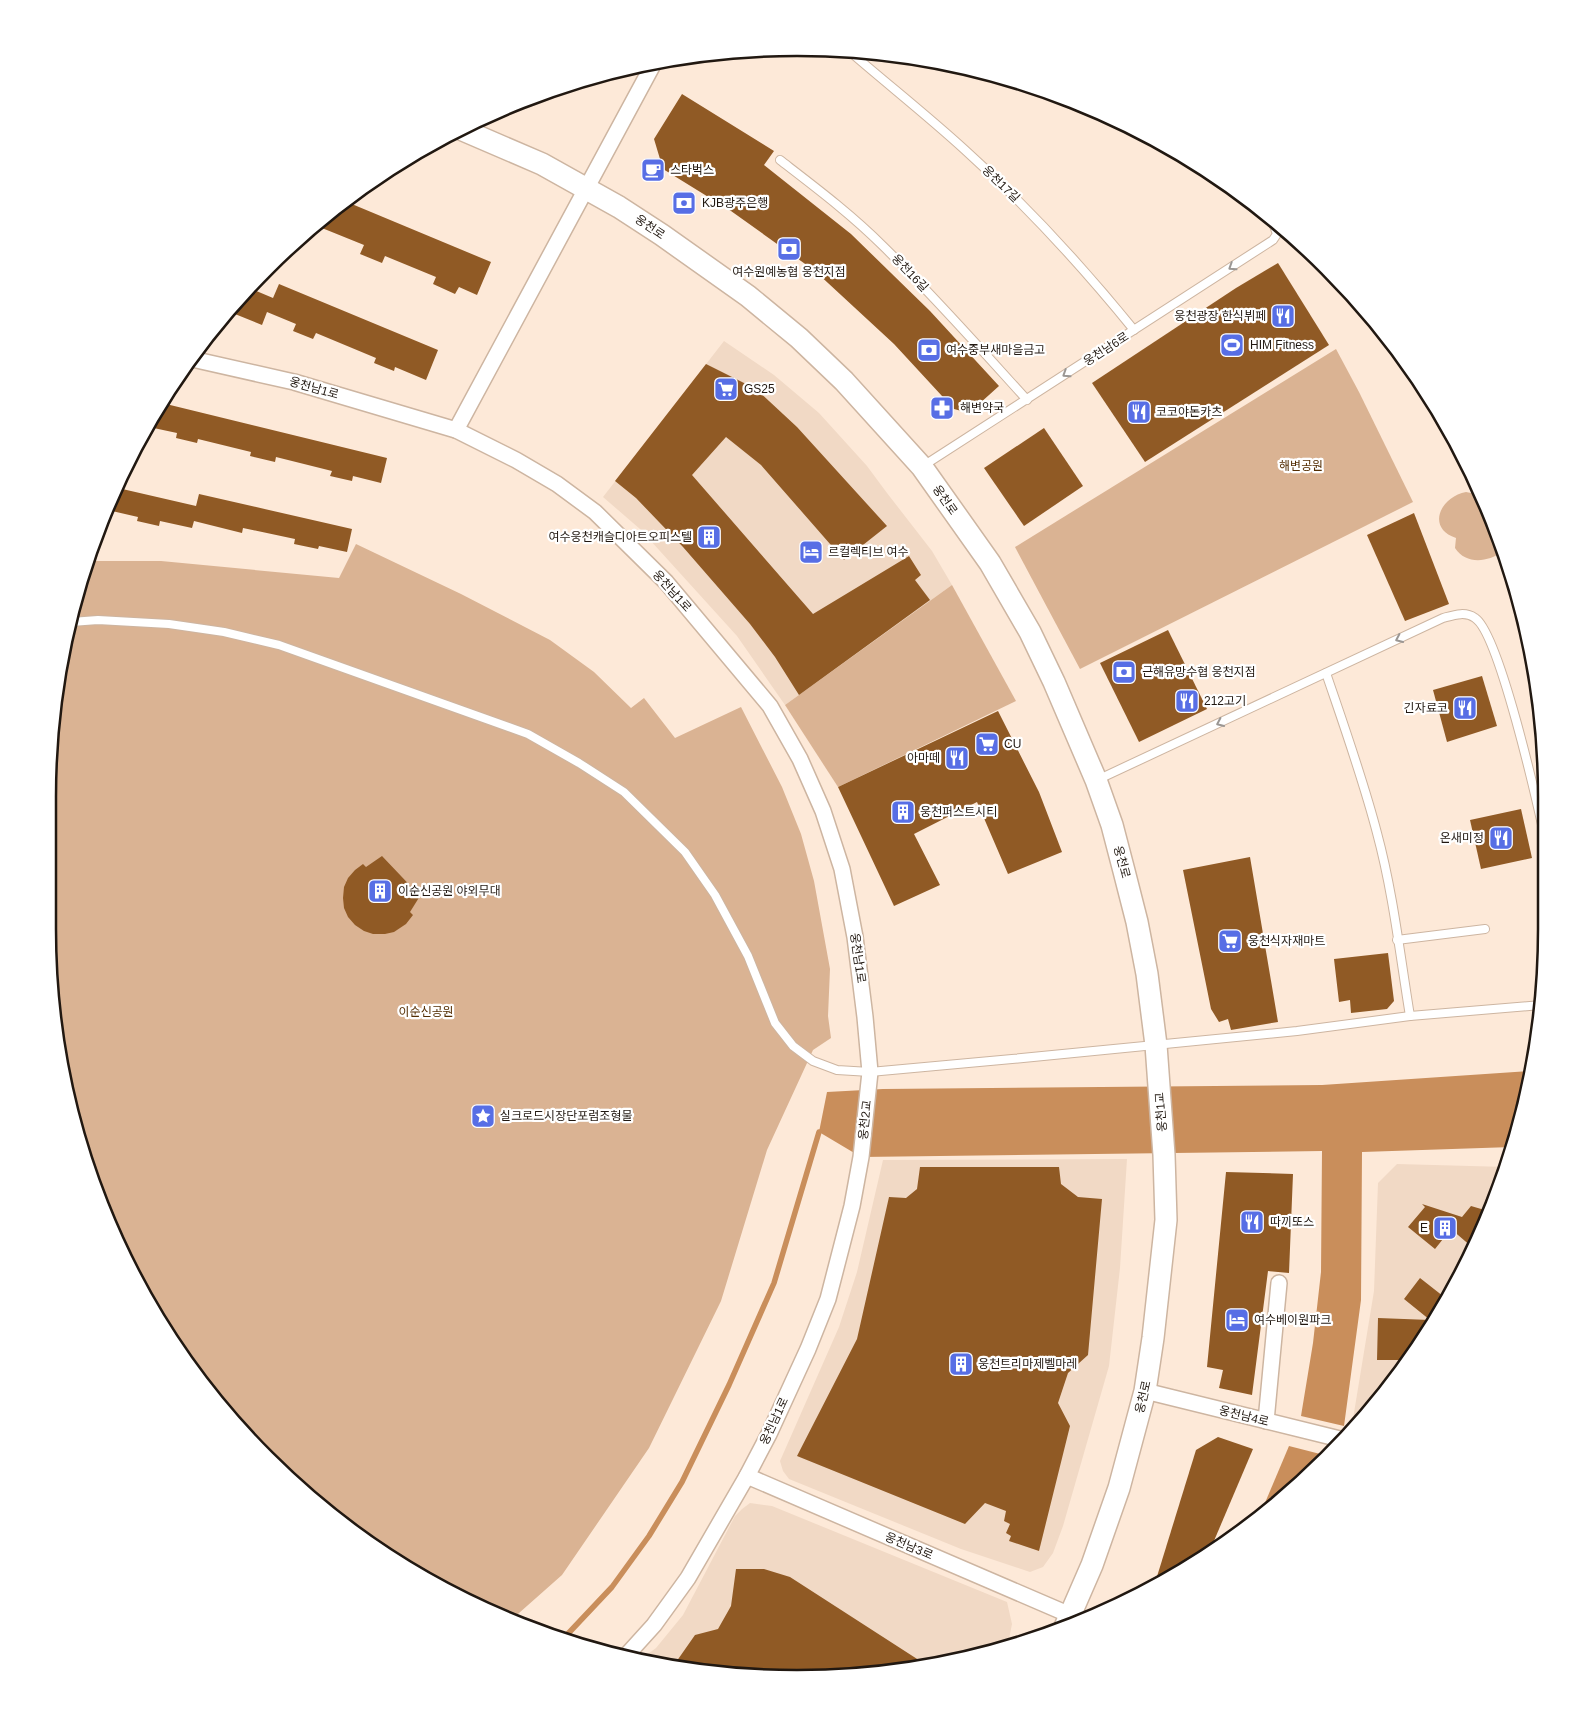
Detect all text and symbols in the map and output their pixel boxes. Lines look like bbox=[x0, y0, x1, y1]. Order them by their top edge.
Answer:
cafe icon: 스타벅스 bbox=[640, 157, 666, 183]
place label: 스타벅스 bbox=[670, 163, 714, 177]
street label: 웅천17길 bbox=[979, 163, 1023, 205]
bank icon: KJB광주은행 bbox=[671, 190, 697, 216]
place label: KJB광주은행 bbox=[702, 196, 768, 210]
street label: 웅천로 bbox=[632, 212, 668, 242]
bank icon: 여수원예농협 웅천지점 bbox=[776, 236, 802, 262]
street label: 웅천16길 bbox=[889, 251, 931, 295]
one-way arrow bbox=[1228, 261, 1238, 270]
place label: 여수원예농협 웅천지점 bbox=[732, 265, 846, 279]
restaurant icon: 웅천광장 한식뷔페 bbox=[1270, 303, 1296, 329]
place label: 웅천광장 한식뷔페 bbox=[1174, 309, 1266, 323]
street label: 웅천남6로 bbox=[1081, 329, 1131, 369]
sports icon: HIM Fitness bbox=[1219, 332, 1245, 358]
bank icon: 여수중부새마을금고 bbox=[916, 337, 942, 363]
place label: HIM Fitness bbox=[1250, 338, 1314, 352]
place label: 여수중부새마을금고 bbox=[946, 343, 1045, 357]
one-way arrow bbox=[1063, 368, 1072, 377]
street label: 웅천남1로 bbox=[288, 374, 340, 402]
supermarket icon: GS25 bbox=[713, 376, 739, 402]
place label: GS25 bbox=[744, 382, 775, 396]
pharmacy icon: 해변약국 bbox=[929, 395, 955, 421]
restaurant icon: 코코야돈카츠 bbox=[1126, 399, 1152, 425]
place label: 해변약국 bbox=[960, 401, 1004, 415]
place label: 코코야돈카츠 bbox=[1156, 405, 1222, 419]
park label: 해변공원 bbox=[1279, 459, 1323, 473]
street label: 웅천로 bbox=[930, 482, 960, 518]
building icon: 여수웅천캐슬디아트오피스텔 bbox=[696, 524, 722, 550]
place label: 여수웅천캐슬디아트오피스텔 bbox=[548, 530, 692, 544]
hotel icon: 르컬렉티브 여수 bbox=[798, 539, 824, 565]
place label: 르컬렉티브 여수 bbox=[828, 545, 909, 559]
street label: 웅천남1로 bbox=[650, 567, 694, 615]
one-way arrow bbox=[1395, 633, 1404, 643]
bank icon: 근해유망수협 웅천지점 bbox=[1111, 659, 1137, 685]
place label: 근해유망수협 웅천지점 bbox=[1142, 665, 1256, 679]
restaurant icon: 212고기 bbox=[1174, 688, 1200, 714]
place label: 212고기 bbox=[1204, 694, 1246, 708]
restaurant icon: 긴자료코 bbox=[1452, 695, 1478, 721]
place label: 긴자료코 bbox=[1404, 701, 1448, 715]
one-way arrow bbox=[1216, 716, 1225, 727]
supermarket icon: CU bbox=[974, 731, 1000, 757]
place label: CU bbox=[1004, 737, 1021, 751]
restaurant icon: 아마떼 bbox=[944, 745, 970, 771]
place label: 아마떼 bbox=[907, 751, 940, 765]
building icon: 웅천퍼스트시티 bbox=[890, 799, 916, 825]
place label: 웅천퍼스트시티 bbox=[920, 805, 997, 819]
restaurant icon: 온새미정 bbox=[1488, 825, 1514, 851]
place label: 온새미정 bbox=[1440, 831, 1484, 845]
street label: 웅천로 bbox=[1111, 844, 1133, 880]
building icon: 이순신공원 야외무대 bbox=[367, 878, 393, 904]
place label: 이순신공원 야외무대 bbox=[398, 884, 501, 898]
supermarket icon: 웅천식자재마트 bbox=[1217, 928, 1243, 954]
street label: 웅천남1로 bbox=[848, 932, 868, 984]
place label: 웅천식자재마트 bbox=[1248, 934, 1325, 948]
park label: 이순신공원 bbox=[398, 1005, 454, 1019]
street label: 웅천1교 bbox=[1153, 1092, 1169, 1132]
street label: 웅천2교 bbox=[856, 1099, 874, 1141]
place icon: 실크로드시장단포럼조형물 bbox=[470, 1103, 496, 1129]
place label: 실크로드시장단포럼조형물 bbox=[500, 1109, 632, 1123]
restaurant icon: 따끼또스 bbox=[1239, 1209, 1265, 1235]
place label: 따끼또스 bbox=[1270, 1215, 1314, 1229]
building icon: E bbox=[1432, 1215, 1458, 1241]
place label: E bbox=[1420, 1221, 1428, 1235]
hotel icon: 여수베이원파크 bbox=[1224, 1307, 1250, 1333]
place label: 여수베이원파크 bbox=[1254, 1313, 1331, 1327]
building icon: 웅천트리마제벨마레 bbox=[948, 1351, 974, 1377]
place label: 웅천트리마제벨마레 bbox=[978, 1357, 1077, 1371]
street label: 웅천로 bbox=[1132, 1379, 1154, 1415]
street label: 웅천남1로 bbox=[757, 1395, 791, 1447]
street label: 웅천남4로 bbox=[1218, 1403, 1270, 1429]
street label: 웅천남3로 bbox=[883, 1530, 935, 1562]

